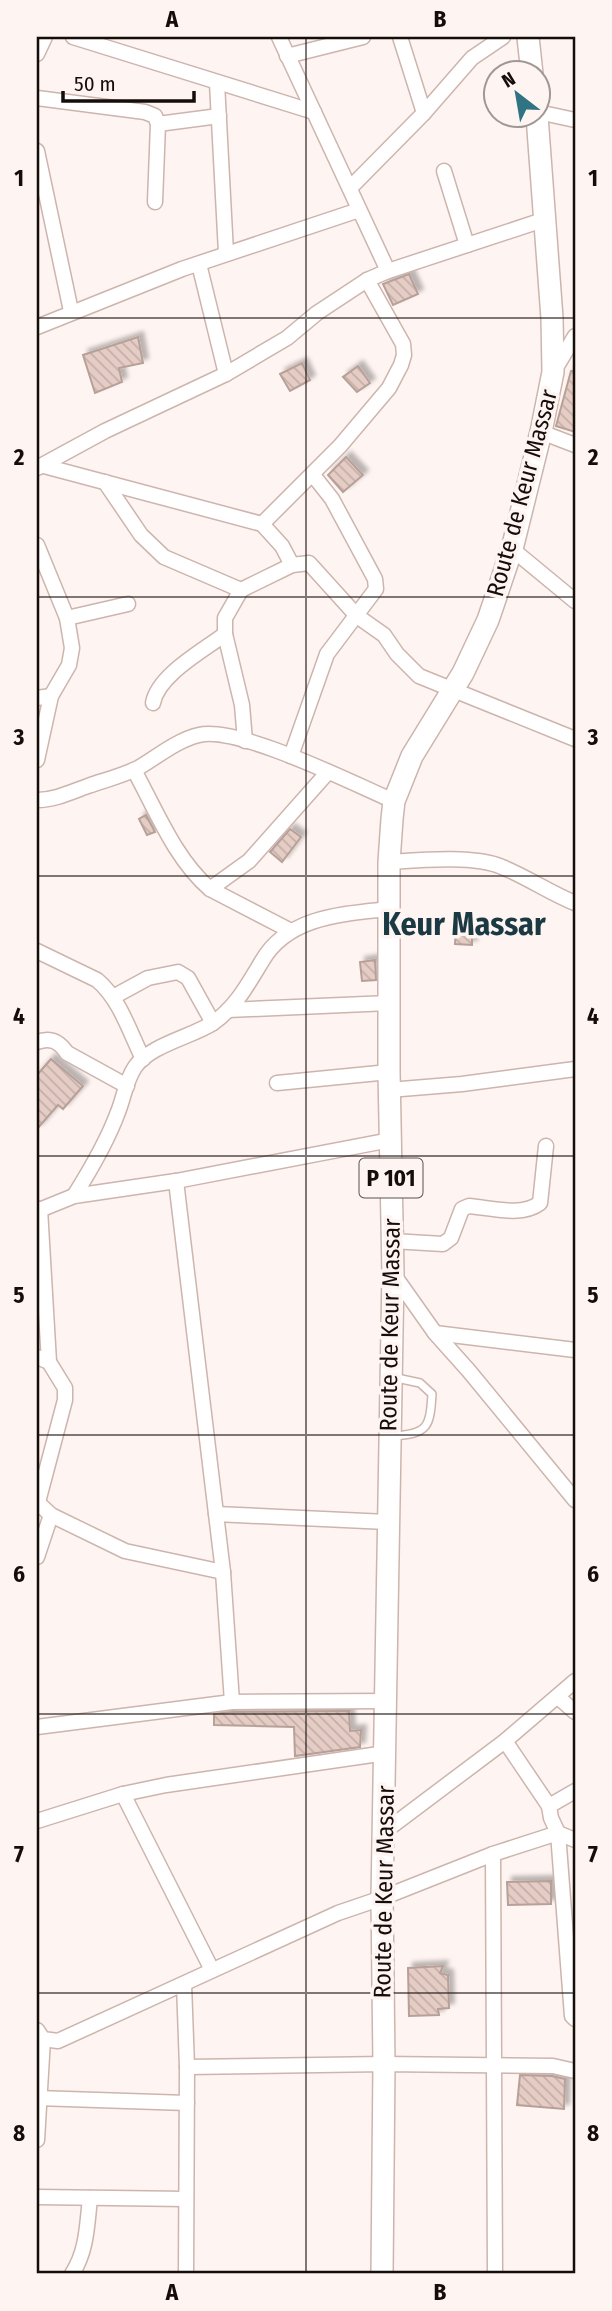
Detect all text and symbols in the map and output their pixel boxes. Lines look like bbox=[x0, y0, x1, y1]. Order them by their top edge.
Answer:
text: A bbox=[165, 5, 179, 33]
text: B bbox=[434, 5, 447, 33]
scale bar bbox=[63, 60, 194, 104]
north arrow bbox=[482, 60, 552, 130]
text: N bbox=[498, 67, 519, 93]
text: 50 m bbox=[74, 71, 116, 97]
text: 1 bbox=[14, 164, 24, 192]
text: 1 bbox=[588, 164, 598, 192]
street label: Route de Keur Massar bbox=[481, 386, 563, 599]
text: 2 bbox=[13, 443, 25, 471]
text: 2 bbox=[587, 443, 599, 471]
text: 3 bbox=[13, 723, 25, 751]
text: 3 bbox=[587, 723, 599, 751]
district label: Keur Massar bbox=[382, 905, 546, 943]
text: 4 bbox=[13, 1002, 25, 1030]
text: 4 bbox=[587, 1002, 599, 1030]
road number: P 101 bbox=[360, 1158, 422, 1198]
street label: Route de Keur Massar bbox=[374, 1218, 406, 1432]
text: 5 bbox=[13, 1281, 25, 1309]
text: 5 bbox=[587, 1281, 599, 1309]
text: 6 bbox=[13, 1560, 25, 1588]
text: 6 bbox=[587, 1560, 599, 1588]
street label: Route de Keur Massar bbox=[368, 1785, 400, 1999]
text: 7 bbox=[14, 1840, 24, 1868]
text: 7 bbox=[588, 1840, 598, 1868]
text: 8 bbox=[13, 2119, 25, 2147]
text: 8 bbox=[587, 2119, 599, 2147]
text: A bbox=[165, 2278, 179, 2306]
text: B bbox=[434, 2278, 447, 2306]

